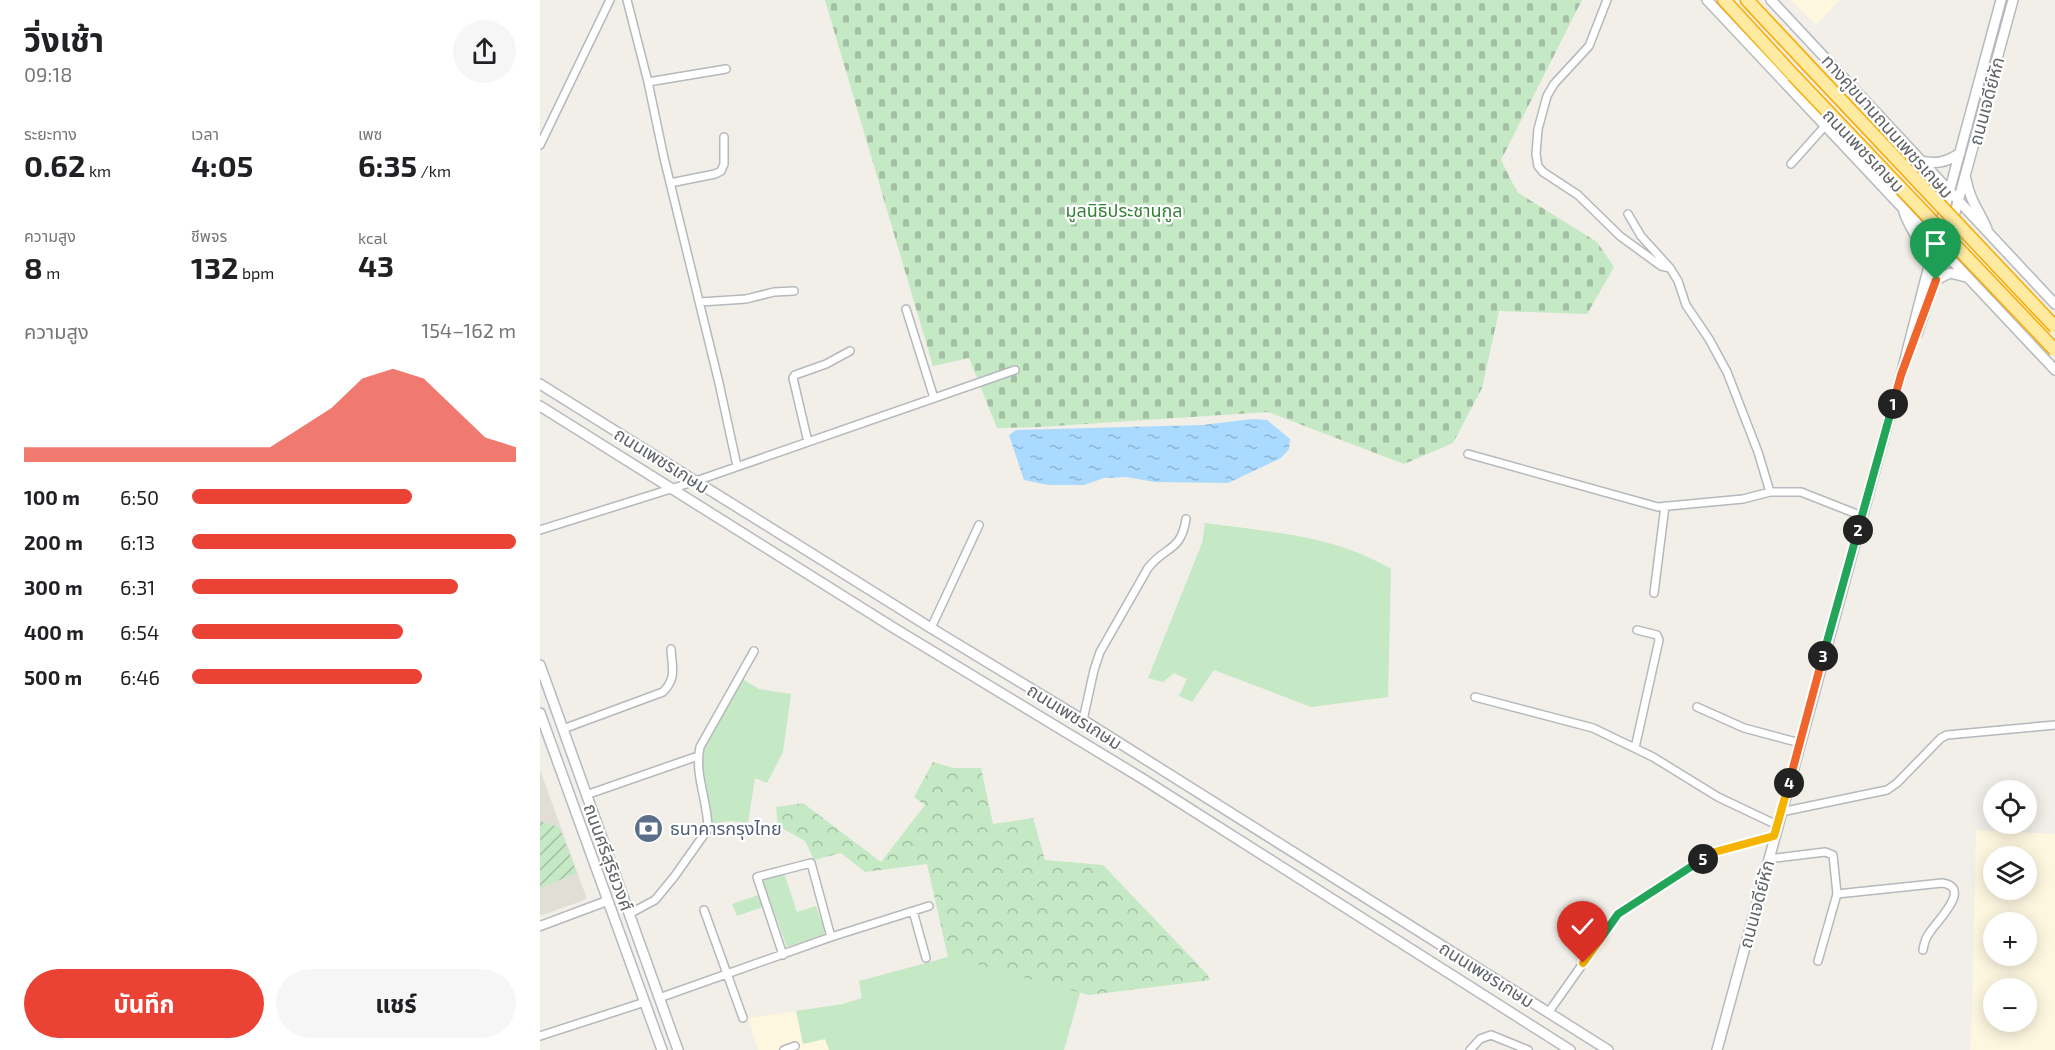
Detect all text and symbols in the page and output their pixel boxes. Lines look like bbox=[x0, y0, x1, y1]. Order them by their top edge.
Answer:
text: วิ่งเช้า bbox=[24, 19, 104, 59]
button: share bbox=[453, 20, 516, 83]
street label: ทางคู่ขนานถนนเพชรเกษม bbox=[1818, 50, 1958, 202]
street label: ถนนเจดีย์หัก bbox=[1964, 54, 2008, 148]
text: 09:18 bbox=[24, 62, 72, 86]
street label: ถนนเพชรเกษม bbox=[1819, 104, 1909, 196]
text: ระยะทาง bbox=[24, 124, 77, 143]
text: เวลา bbox=[191, 124, 219, 143]
text: เพซ bbox=[358, 124, 382, 143]
text: 0.62 bbox=[24, 147, 85, 183]
text: 4:05 bbox=[191, 147, 253, 183]
text: 6:35 bbox=[358, 147, 417, 183]
text: km bbox=[85, 161, 111, 180]
text: /km bbox=[417, 161, 451, 180]
park label: มูลนิธิประชานุกูล bbox=[1065, 199, 1183, 223]
pin bbox=[1910, 218, 1961, 280]
text: ความสูง bbox=[24, 226, 76, 245]
text: ชีพจร bbox=[191, 226, 227, 245]
icon: arrive bbox=[1919, 227, 1952, 260]
text: kcal bbox=[358, 228, 387, 247]
text: 43 bbox=[358, 247, 394, 283]
text: 8 bbox=[24, 249, 43, 285]
text: 132 bbox=[191, 249, 238, 285]
text: m bbox=[43, 263, 60, 282]
text: bpm bbox=[238, 263, 274, 282]
text: 154–162 m bbox=[421, 318, 516, 342]
text: ความสูง bbox=[24, 319, 89, 343]
pin: 1 bbox=[1878, 389, 1908, 419]
text: 1 bbox=[1890, 394, 1896, 413]
street label: ถนนเพชรเกษม bbox=[610, 422, 714, 498]
text: 100 m bbox=[24, 485, 80, 509]
text: 6:50 bbox=[120, 485, 159, 509]
pin: 2 bbox=[1843, 515, 1873, 545]
text: 2 bbox=[1853, 520, 1863, 539]
text: 200 m bbox=[24, 530, 83, 554]
text: 6:13 bbox=[120, 530, 155, 554]
text: 300 m bbox=[24, 575, 83, 599]
text: 6:31 bbox=[120, 575, 155, 599]
text: 400 m bbox=[24, 620, 84, 644]
text: 6:54 bbox=[120, 620, 159, 644]
pin: 3 bbox=[1808, 641, 1838, 671]
text: 3 bbox=[1818, 646, 1828, 665]
text: 500 m bbox=[24, 665, 82, 689]
text: 6:46 bbox=[120, 665, 160, 689]
street label: ถนนเพชรเกษม bbox=[1023, 678, 1127, 754]
pin: 4 bbox=[1774, 768, 1804, 798]
text: 4 bbox=[1784, 773, 1794, 792]
map controls bbox=[1983, 780, 2037, 1032]
button: locate bbox=[1983, 780, 2037, 834]
street label: ถนนศรีสุริยวงศ์ bbox=[578, 800, 639, 914]
bank icon: ธนาคารกรุงไทย bbox=[633, 812, 665, 844]
place label: ธนาคารกรุงไทย bbox=[670, 817, 782, 840]
pin: 5 bbox=[1688, 844, 1718, 874]
button: layers bbox=[1983, 846, 2037, 900]
text: 5 bbox=[1699, 849, 1707, 868]
street label: ถนนเจดีย์หัก bbox=[1734, 857, 1778, 951]
pin bbox=[1557, 901, 1608, 963]
icon: check bbox=[1566, 910, 1599, 943]
button: + bbox=[1983, 912, 2037, 966]
street label: ถนนเพชรเกษม bbox=[1435, 936, 1539, 1012]
button: บันทึก bbox=[24, 969, 264, 1038]
button: แชร์ bbox=[276, 969, 516, 1038]
button: − bbox=[1983, 978, 2037, 1032]

